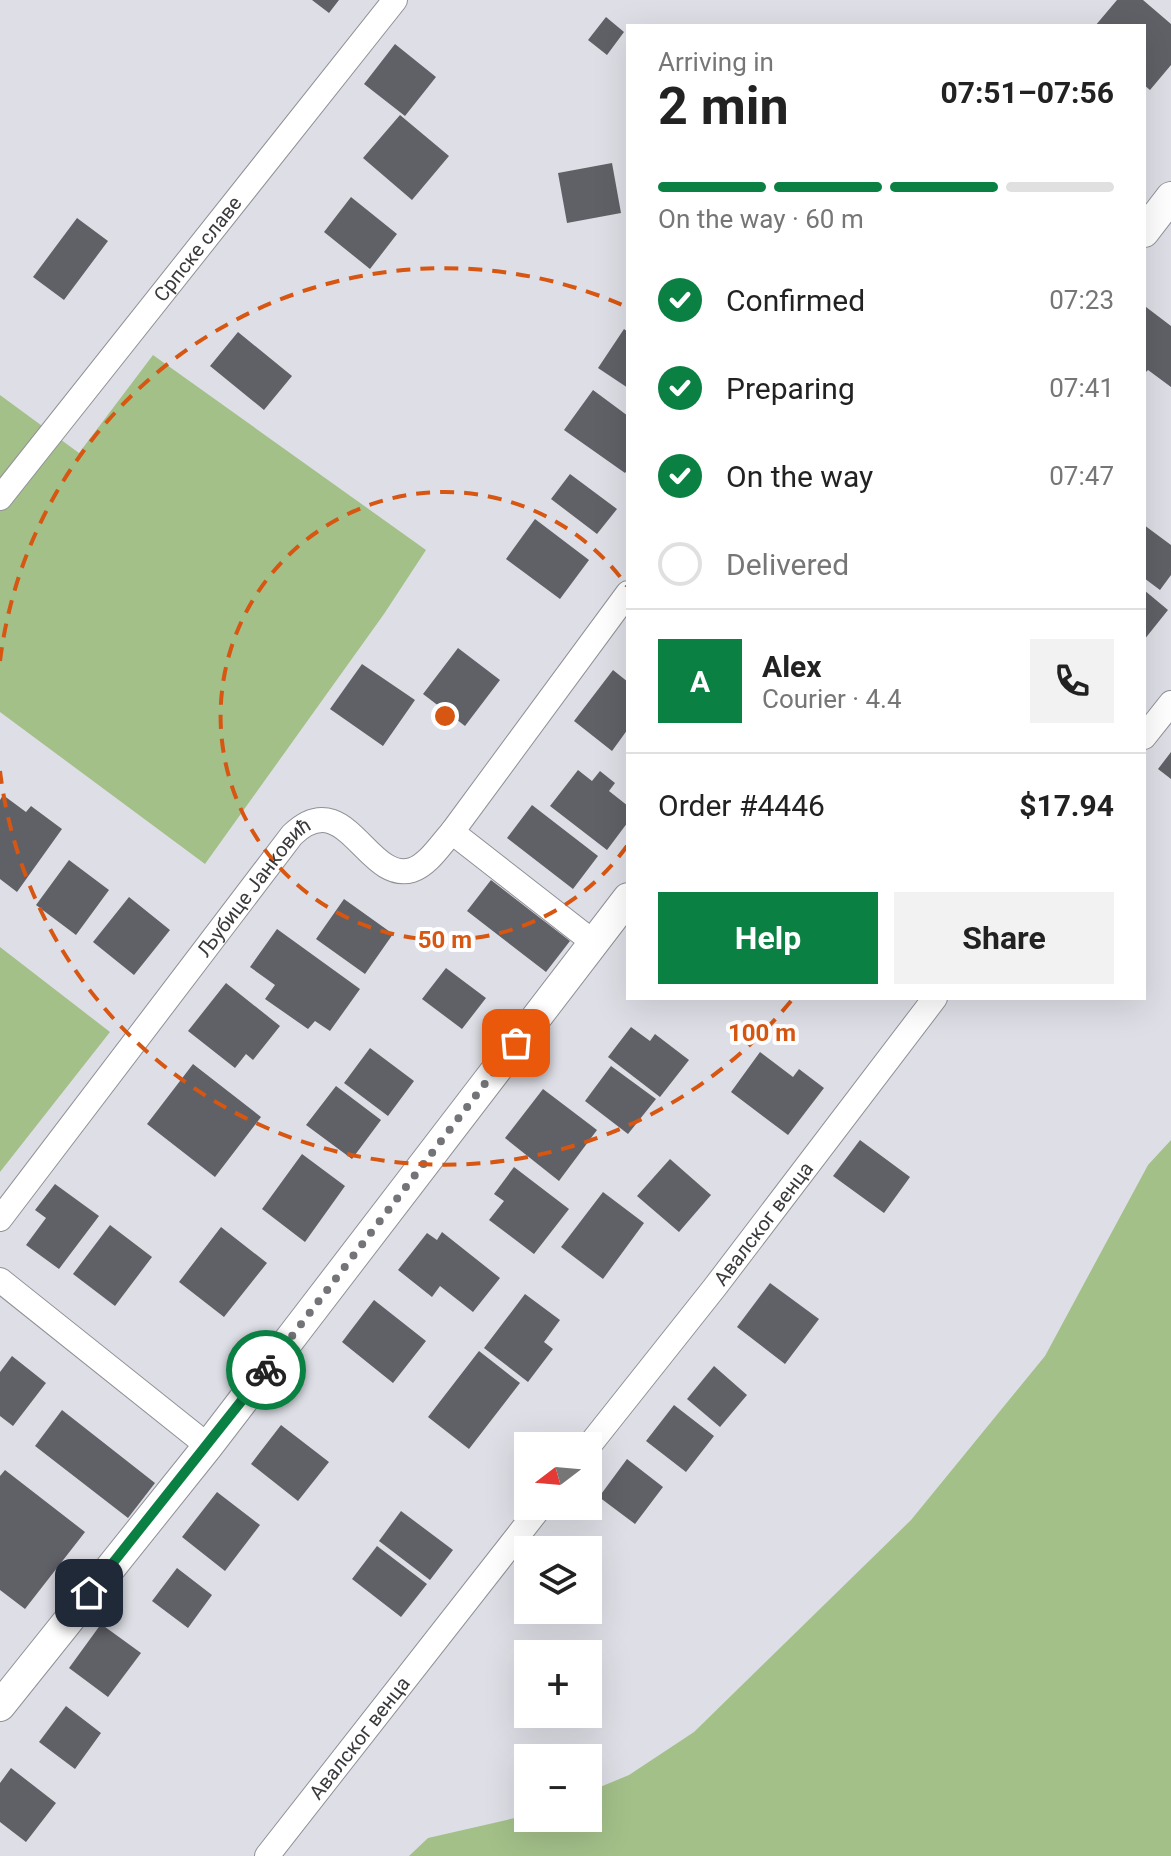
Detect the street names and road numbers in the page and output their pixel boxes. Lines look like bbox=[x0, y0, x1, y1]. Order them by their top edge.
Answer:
street label: Српске славе bbox=[149, 191, 247, 306]
street label: Љубице Јанковић bbox=[192, 812, 315, 961]
street label: Авалског венца bbox=[709, 1157, 818, 1290]
street label: Авалског венца bbox=[304, 1672, 415, 1804]

